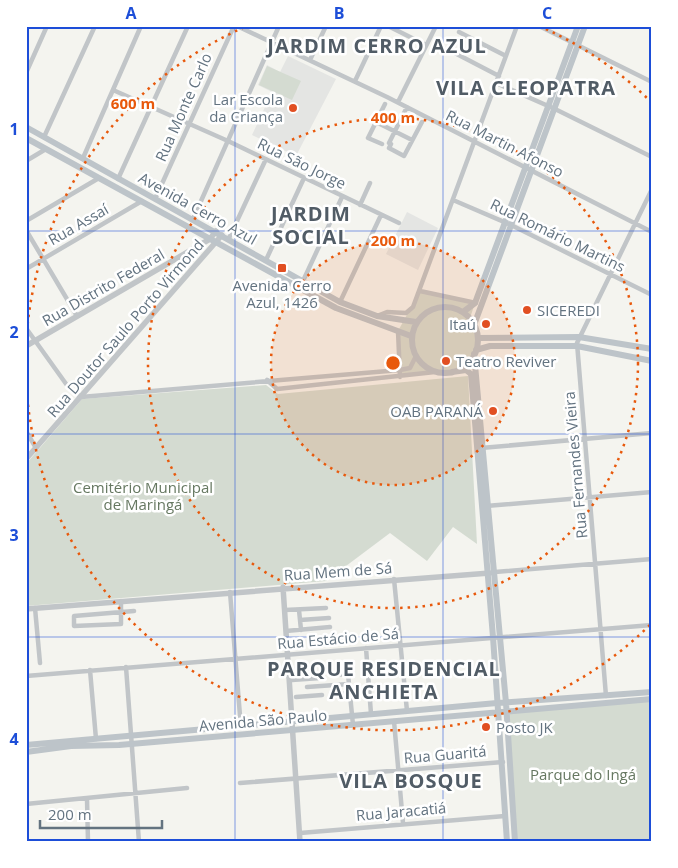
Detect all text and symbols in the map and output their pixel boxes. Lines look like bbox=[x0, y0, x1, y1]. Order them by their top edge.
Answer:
text: A bbox=[125, 2, 137, 24]
text: B bbox=[334, 2, 344, 24]
text: C bbox=[542, 2, 552, 24]
district label: JARDIM CERRO AZUL bbox=[265, 32, 487, 59]
street label: Rua Monte Carlo bbox=[150, 50, 216, 164]
district label: VILA CLEOPATRA bbox=[436, 74, 616, 101]
place label: Lar Escola da Criança bbox=[209, 89, 283, 126]
text: 600 m bbox=[111, 93, 155, 113]
marker: Lar Escola da Criança bbox=[287, 102, 299, 114]
street label: Rua Martin Afonso bbox=[443, 105, 567, 181]
text: 400 m bbox=[371, 107, 415, 127]
text: 1 bbox=[9, 118, 19, 140]
street label: Rua São Jorge bbox=[255, 133, 349, 193]
street label: Avenida Cerro Azul bbox=[135, 167, 261, 249]
street label: Rua Romário Martins bbox=[487, 194, 629, 276]
street label: Rua Assaí bbox=[44, 198, 113, 249]
district label: JARDIM SOCIAL bbox=[269, 200, 351, 250]
text: 200 m bbox=[371, 230, 415, 250]
street label: Rua Doutor Saulo Porto Virmond bbox=[42, 235, 208, 421]
street label: Rua Distrito Federal bbox=[38, 244, 168, 330]
marker: Avenida Cerro Azul, 1426 bbox=[276, 262, 288, 274]
place label: Avenida Cerro Azul, 1426 bbox=[233, 275, 331, 312]
place label: SICEREDI bbox=[537, 300, 600, 320]
marker: SICEREDI bbox=[521, 304, 533, 316]
place label: Itaú bbox=[449, 314, 476, 334]
marker: Itaú bbox=[480, 318, 492, 330]
text: 2 bbox=[9, 321, 19, 343]
place label: Teatro Reviver bbox=[456, 351, 556, 371]
centre of rings bbox=[384, 354, 402, 372]
marker: Teatro Reviver bbox=[440, 355, 452, 367]
street label: Rua Fernandes Vieira bbox=[559, 391, 591, 539]
place label: OAB PARANÁ bbox=[390, 401, 484, 421]
marker: OAB PARANÁ bbox=[487, 405, 499, 417]
park label: Cemitério Municipal de Maringá bbox=[73, 477, 213, 514]
text: 3 bbox=[9, 524, 19, 546]
street label: Rua Mem de Sá bbox=[283, 557, 393, 585]
street label: Rua Estácio de Sá bbox=[276, 623, 400, 653]
district label: PARQUE RESIDENCIAL ANCHIETA bbox=[267, 655, 501, 705]
street label: Avenida São Paulo bbox=[198, 704, 328, 736]
place label: Posto JK bbox=[496, 717, 553, 737]
marker: Posto JK bbox=[480, 721, 492, 733]
text: 4 bbox=[9, 728, 19, 750]
street label: Rua Guaritá bbox=[403, 740, 487, 768]
park label: Parque do Ingá bbox=[530, 764, 636, 784]
district label: VILA BOSQUE bbox=[339, 767, 483, 794]
street label: Rua Jaracatiá bbox=[355, 797, 447, 825]
scale bar bbox=[40, 798, 162, 830]
text: 200 m bbox=[48, 804, 92, 824]

